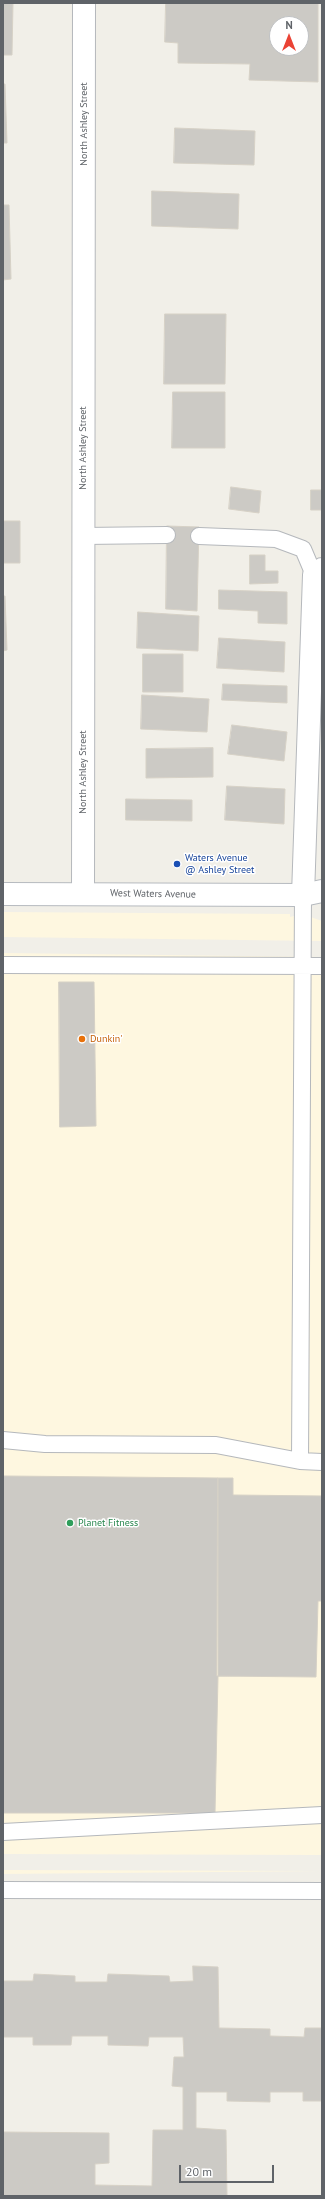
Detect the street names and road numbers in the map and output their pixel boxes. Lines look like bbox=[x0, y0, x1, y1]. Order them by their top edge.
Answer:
street label: North Ashley Street bbox=[78, 82, 90, 166]
street label: North Ashley Street bbox=[77, 406, 89, 490]
street label: North Ashley Street bbox=[77, 730, 89, 814]
street label: West Waters Avenue bbox=[110, 887, 196, 901]

